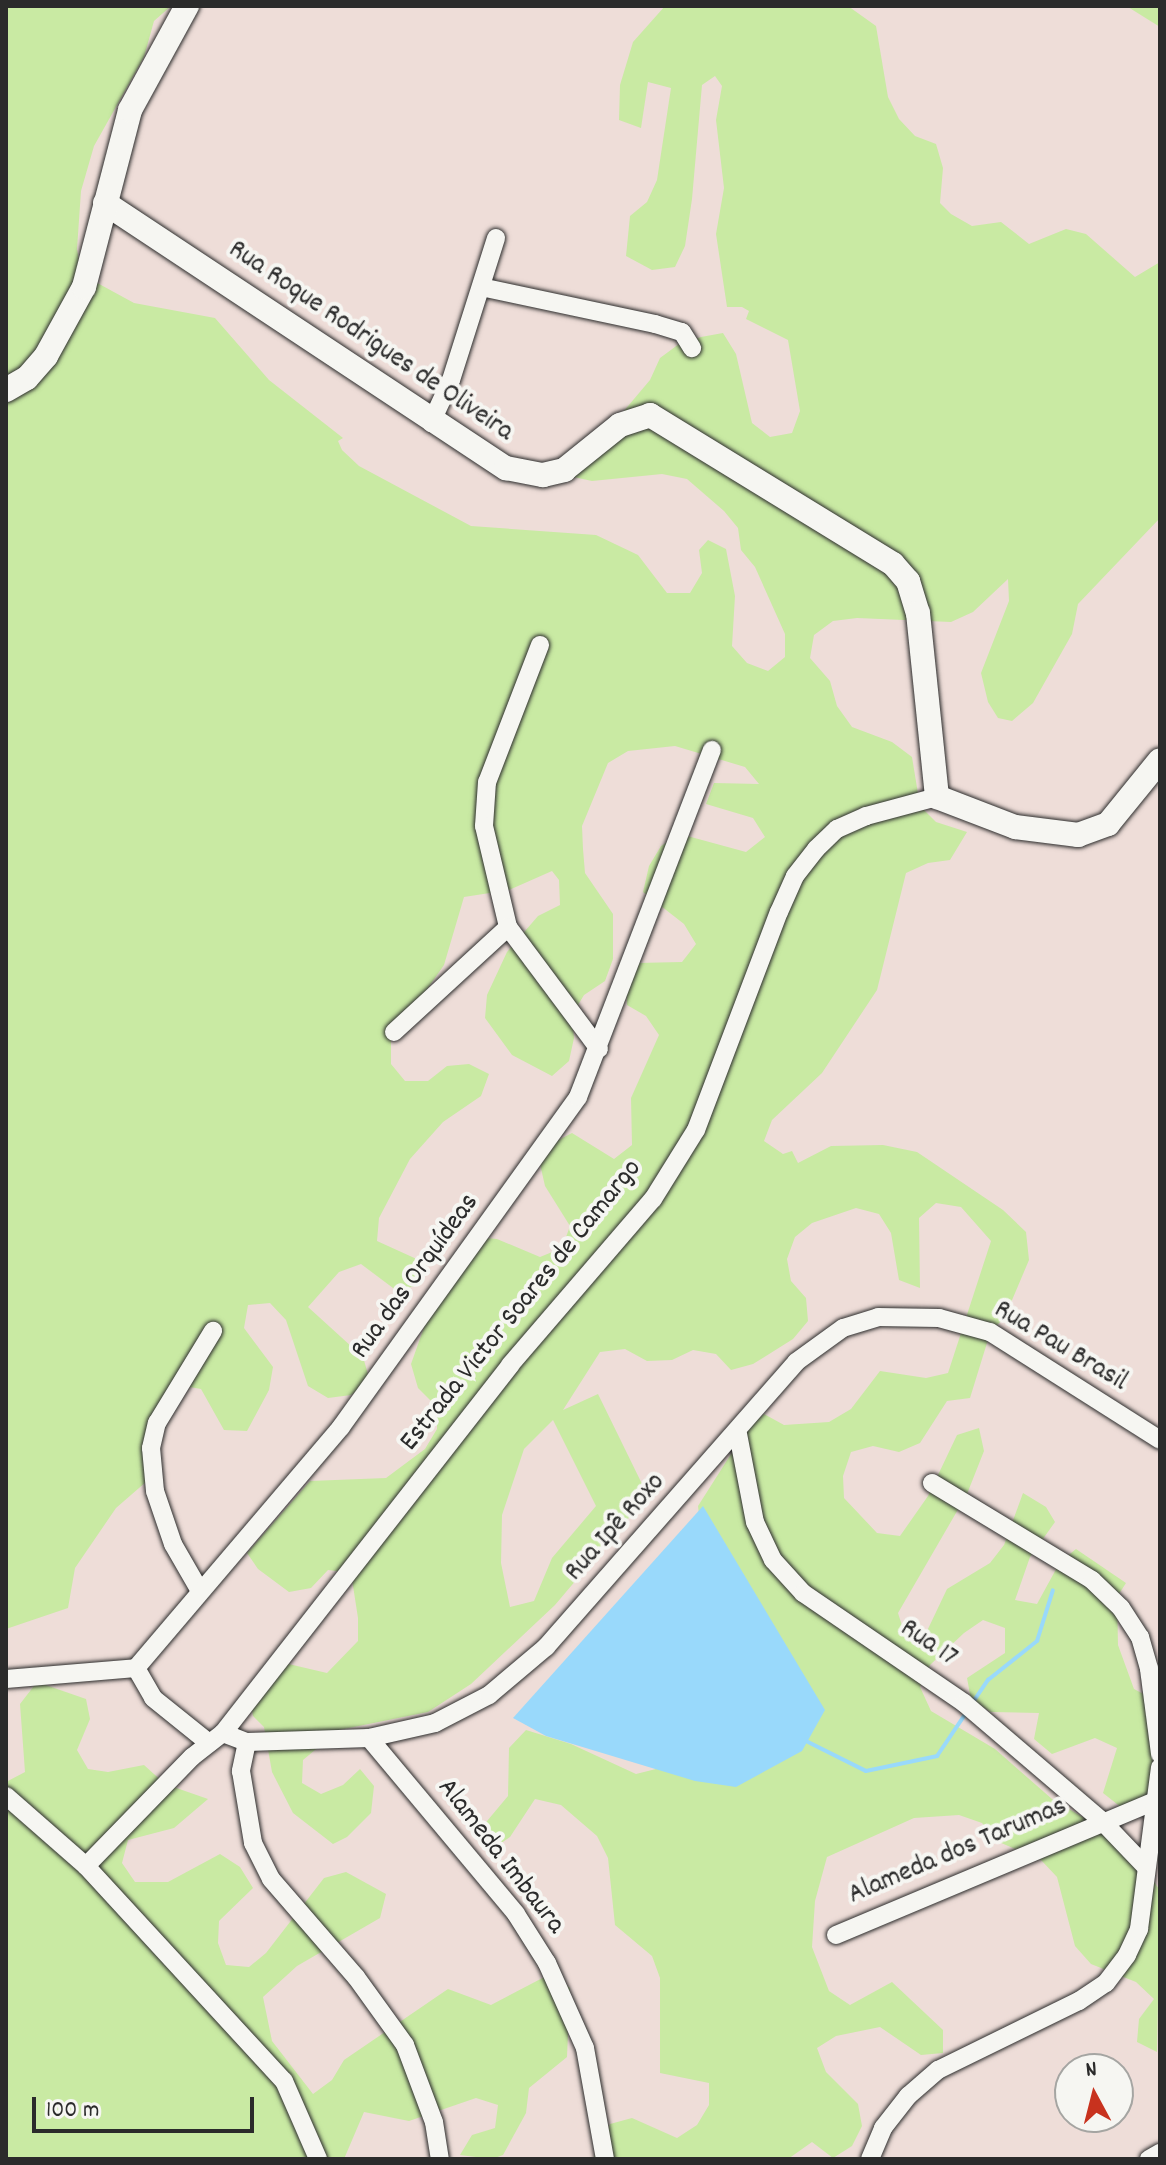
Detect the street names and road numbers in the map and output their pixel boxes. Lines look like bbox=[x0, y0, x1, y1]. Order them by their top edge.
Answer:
street label: Rua Roque Rodrigues de Oliveira bbox=[221, 234, 519, 450]
street label: Estrada Victor Soares de Camargo bbox=[394, 1153, 650, 1459]
street label: Rua das Orquídeas bbox=[345, 1188, 487, 1366]
street label: Rua Pau Brasil bbox=[987, 1294, 1133, 1400]
street label: Rua Ipê Roxo bbox=[559, 1467, 673, 1589]
street label: Rua 17 bbox=[893, 1613, 963, 1675]
street label: Alameda Imbaura bbox=[429, 1773, 571, 1941]
street label: Alameda dos Tarumas bbox=[844, 1791, 1072, 1913]

